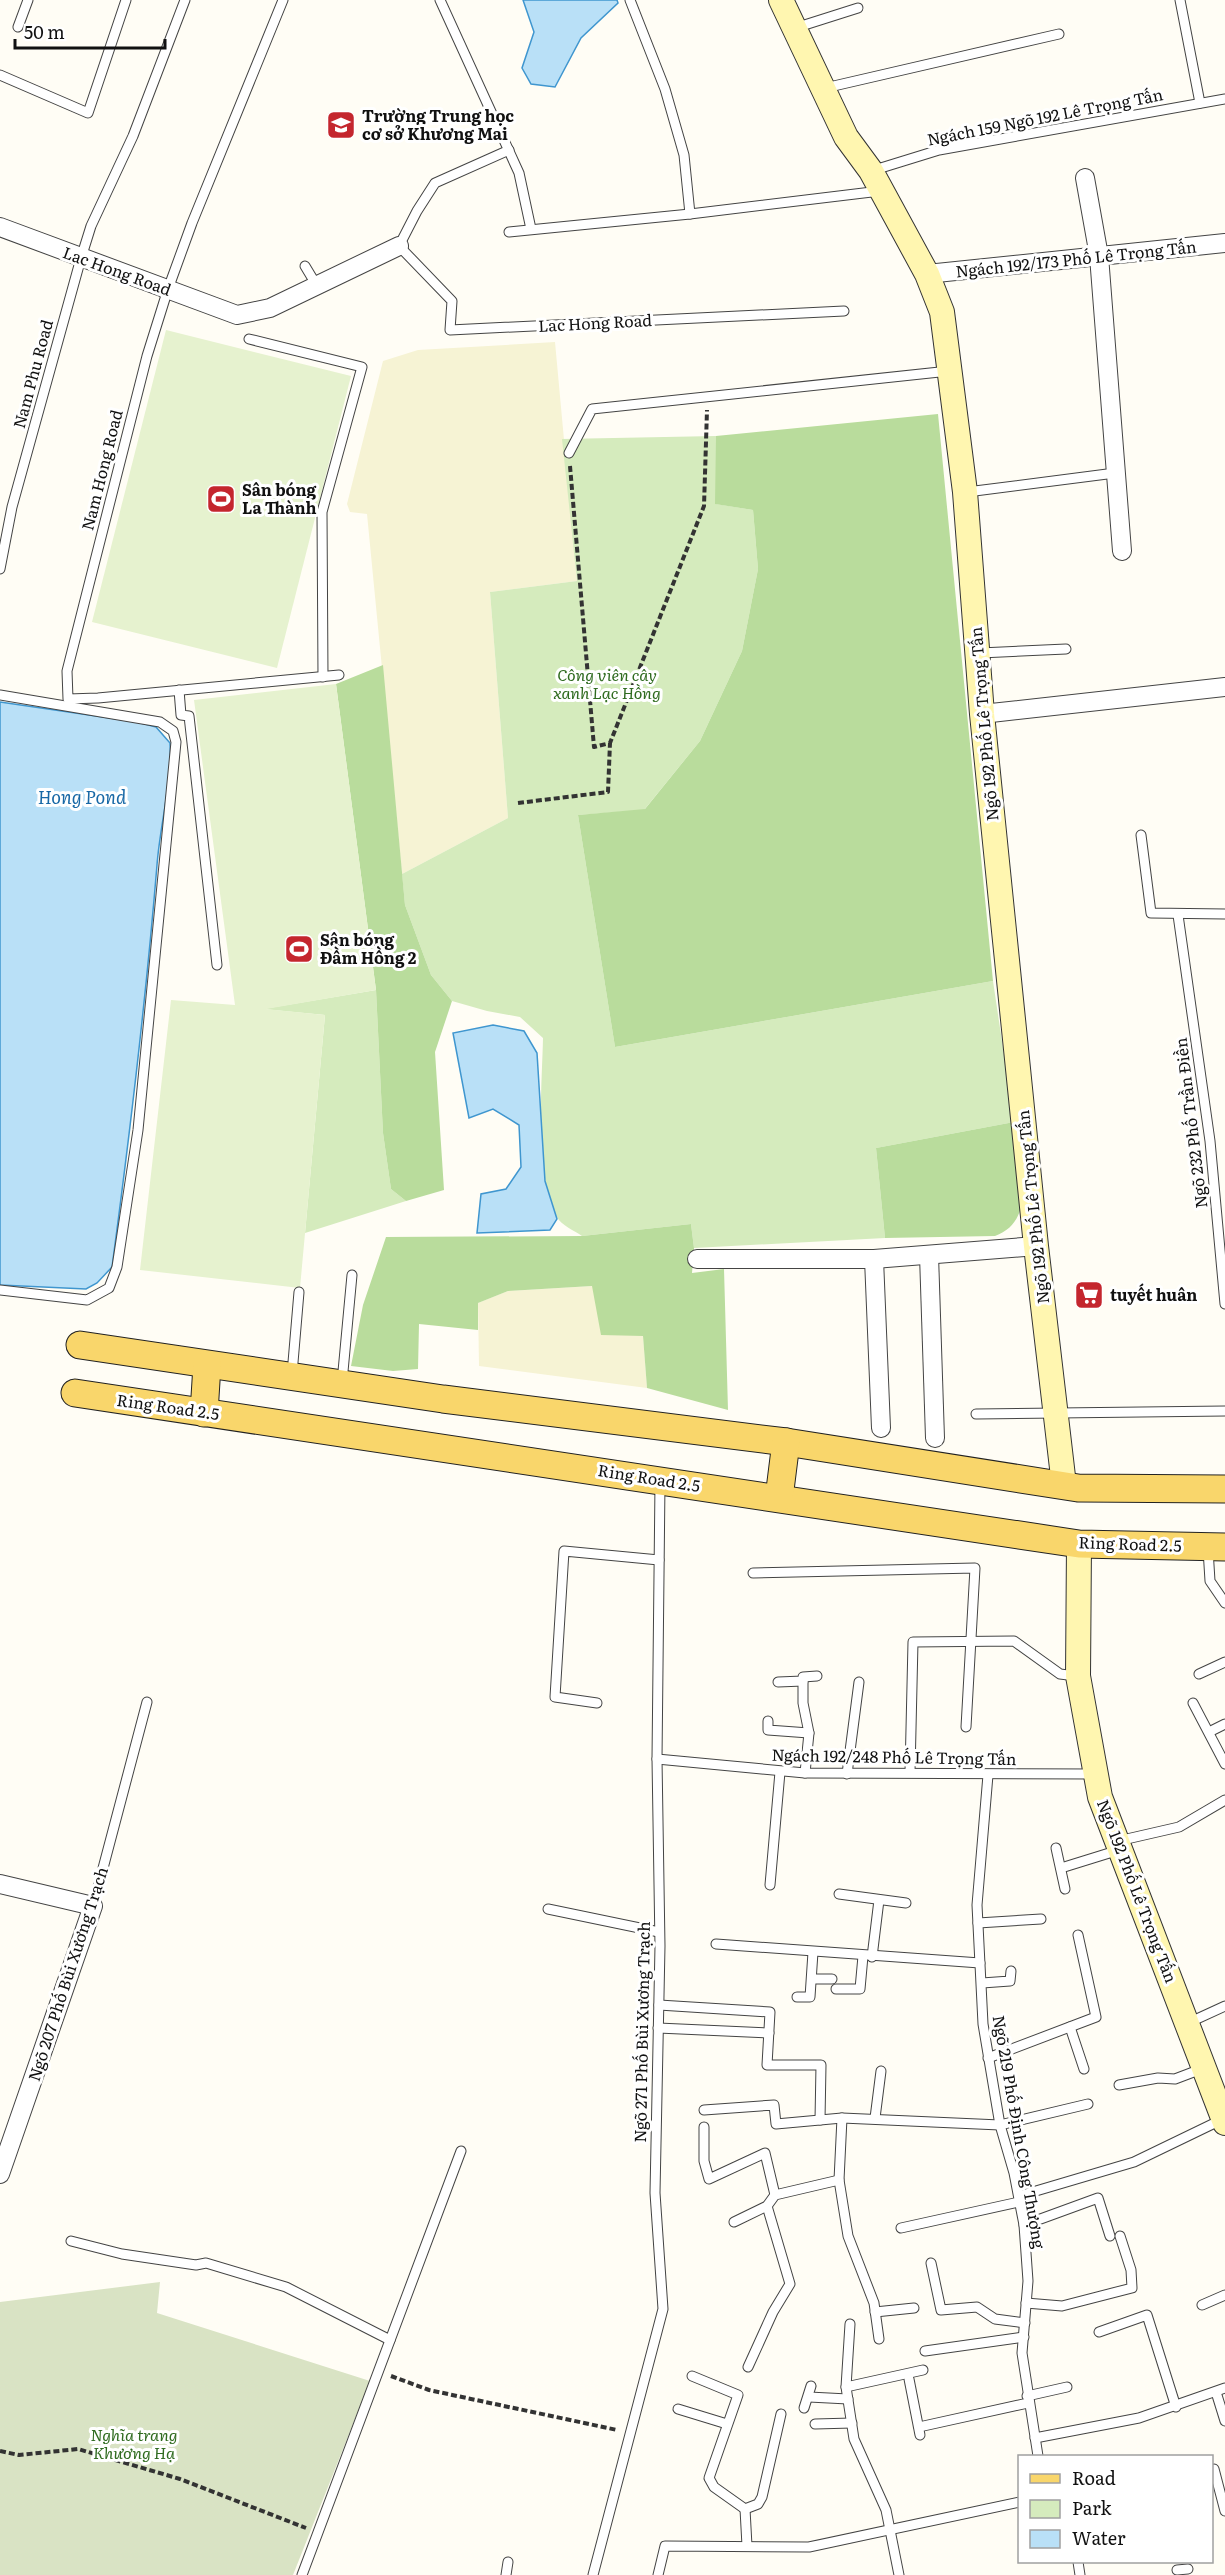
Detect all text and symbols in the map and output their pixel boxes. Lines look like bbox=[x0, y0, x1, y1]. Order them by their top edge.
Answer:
scale bar bbox=[15, 12, 165, 50]
text: 50 m bbox=[24, 18, 65, 45]
street label: Ngách 159 Ngõ 192 Lê Trọng Tấn bbox=[925, 81, 1165, 151]
place label: Trường Trung học cơ sở Khương Mai bbox=[362, 103, 514, 145]
school or university icon: Trường Trung học cơ sở Khương Mai bbox=[325, 109, 357, 141]
street label: Ngách 192/173 Phố Lê Trọng Tấn bbox=[954, 233, 1198, 283]
street label: Lac Hong Road bbox=[60, 239, 175, 301]
street label: Lac Hong Road bbox=[537, 307, 653, 337]
street label: Nam Phu Road bbox=[6, 316, 58, 431]
street label: Nam Hong Road bbox=[74, 407, 128, 533]
place label: Sân bóng La Thành bbox=[242, 477, 317, 519]
sports icon: Sân bóng La Thành bbox=[205, 483, 237, 515]
street label: Ngõ 192 Phố Lê Trọng Tấn bbox=[963, 626, 1003, 822]
park label: Công viên cây xanh Lạc Hồng bbox=[553, 662, 661, 704]
water label: Hong Pond bbox=[38, 783, 127, 810]
place label: Sân bóng Đầm Hồng 2 bbox=[320, 927, 417, 969]
sports icon: Sân bóng Đầm Hồng 2 bbox=[283, 933, 315, 965]
street label: Ngõ 232 Phố Trần Điền bbox=[1168, 1036, 1212, 1210]
street label: Ngõ 192 Phố Lê Trọng Tấn bbox=[1010, 1109, 1054, 1305]
supermarket icon: tuyết huân bbox=[1073, 1279, 1105, 1311]
place label: tuyết huân bbox=[1110, 1282, 1197, 1306]
street label: Ring Road 2.5 bbox=[115, 1387, 221, 1425]
street label: Ring Road 2.5 bbox=[596, 1457, 702, 1497]
street label: Ring Road 2.5 bbox=[1078, 1529, 1182, 1557]
street label: Ngách 192/248 Phố Lê Trọng Tấn bbox=[771, 1742, 1017, 1770]
street label: Ngõ 192 Phố Lê Trọng Tấn bbox=[1092, 1795, 1184, 1986]
street label: Ngõ 207 Phố Bùi Xương Trạch bbox=[21, 1863, 113, 2084]
street label: Ngõ 271 Phố Bùi Xương Trạch bbox=[627, 1921, 655, 2143]
street label: Ngõ 219 Phố Định Công Thượng bbox=[988, 2013, 1052, 2251]
park label: Nghĩa trang Khương Hạ bbox=[90, 2422, 178, 2464]
legend bbox=[1018, 2455, 1213, 2563]
text: Road bbox=[1072, 2464, 1116, 2491]
text: Park bbox=[1072, 2494, 1113, 2521]
text: Water bbox=[1072, 2524, 1126, 2551]

